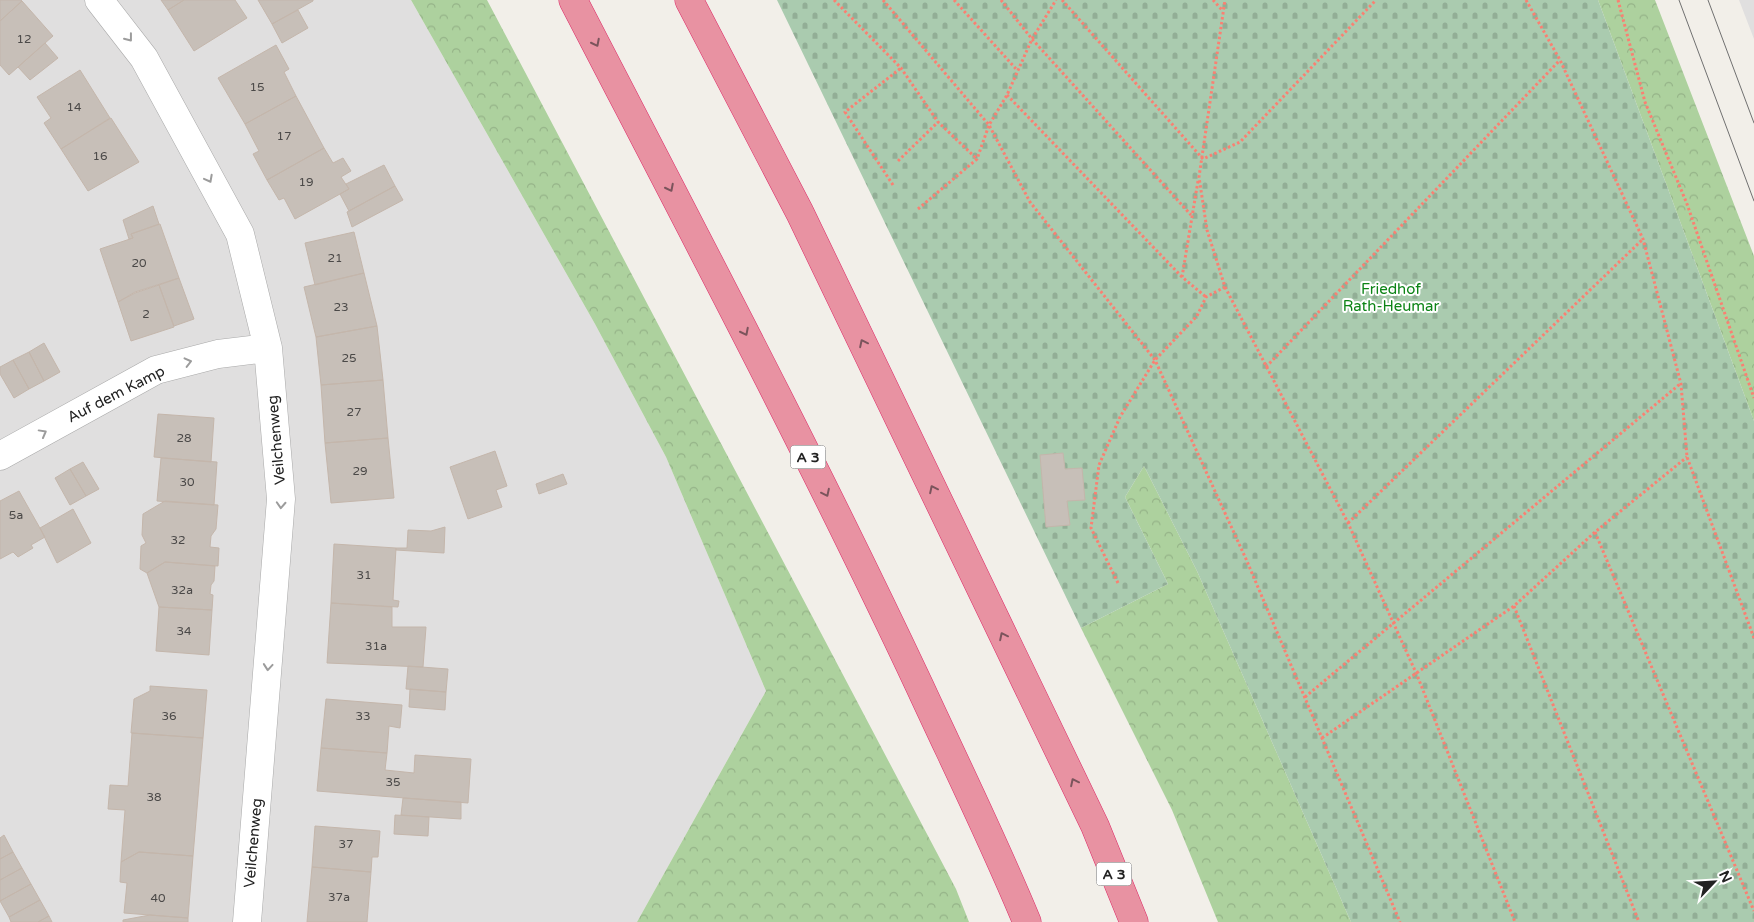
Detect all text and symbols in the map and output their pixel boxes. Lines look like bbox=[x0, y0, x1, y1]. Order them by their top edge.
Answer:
house number: 12 bbox=[16, 32, 32, 46]
one-way arrow bbox=[123, 32, 132, 42]
one-way arrow bbox=[590, 38, 600, 47]
house number: 15 bbox=[249, 80, 265, 94]
house number: 14 bbox=[66, 100, 82, 114]
house number: 17 bbox=[276, 129, 292, 143]
house number: 16 bbox=[92, 149, 108, 163]
one-way arrow bbox=[203, 174, 213, 183]
house number: 19 bbox=[298, 175, 314, 189]
one-way arrow bbox=[664, 182, 674, 191]
house number: 21 bbox=[327, 251, 343, 265]
house number: 20 bbox=[131, 256, 147, 270]
park label: Friedhof Rath-Heumar bbox=[1343, 280, 1440, 315]
house number: 23 bbox=[333, 300, 349, 314]
house number: 2 bbox=[142, 307, 150, 321]
one-way arrow bbox=[739, 327, 749, 336]
one-way arrow bbox=[858, 339, 869, 348]
house number: 25 bbox=[341, 351, 357, 365]
one-way arrow bbox=[183, 357, 191, 367]
street label: Auf dem Kamp bbox=[64, 362, 168, 426]
street label: Veilchenweg bbox=[263, 394, 289, 486]
house number: 27 bbox=[346, 405, 362, 419]
one-way arrow bbox=[37, 429, 46, 439]
house number: 28 bbox=[176, 431, 192, 445]
road number: A 3 bbox=[790, 446, 826, 468]
house number: 29 bbox=[352, 464, 368, 478]
house number: 30 bbox=[179, 475, 195, 489]
one-way arrow bbox=[929, 485, 939, 494]
one-way arrow bbox=[819, 488, 830, 497]
one-way arrow bbox=[275, 501, 286, 509]
house number: 5a bbox=[9, 508, 23, 522]
house number: 32 bbox=[170, 533, 186, 547]
house number: 31 bbox=[356, 568, 372, 582]
house number: 32a bbox=[171, 583, 193, 597]
house number: 34 bbox=[176, 624, 192, 638]
one-way arrow bbox=[999, 632, 1010, 641]
house number: 31a bbox=[365, 639, 387, 653]
one-way arrow bbox=[263, 663, 274, 671]
house number: 36 bbox=[161, 709, 177, 723]
house number: 33 bbox=[355, 709, 371, 723]
house number: 35 bbox=[385, 775, 401, 789]
one-way arrow bbox=[1069, 778, 1080, 787]
house number: 38 bbox=[146, 790, 162, 804]
street label: Veilchenweg bbox=[240, 797, 266, 889]
house number: 37 bbox=[338, 837, 354, 851]
north arrow bbox=[1689, 857, 1739, 907]
road number: A 3 bbox=[1096, 862, 1132, 886]
text: N bbox=[1715, 868, 1735, 885]
house number: 37a bbox=[328, 890, 350, 904]
house number: 40 bbox=[150, 891, 166, 905]

